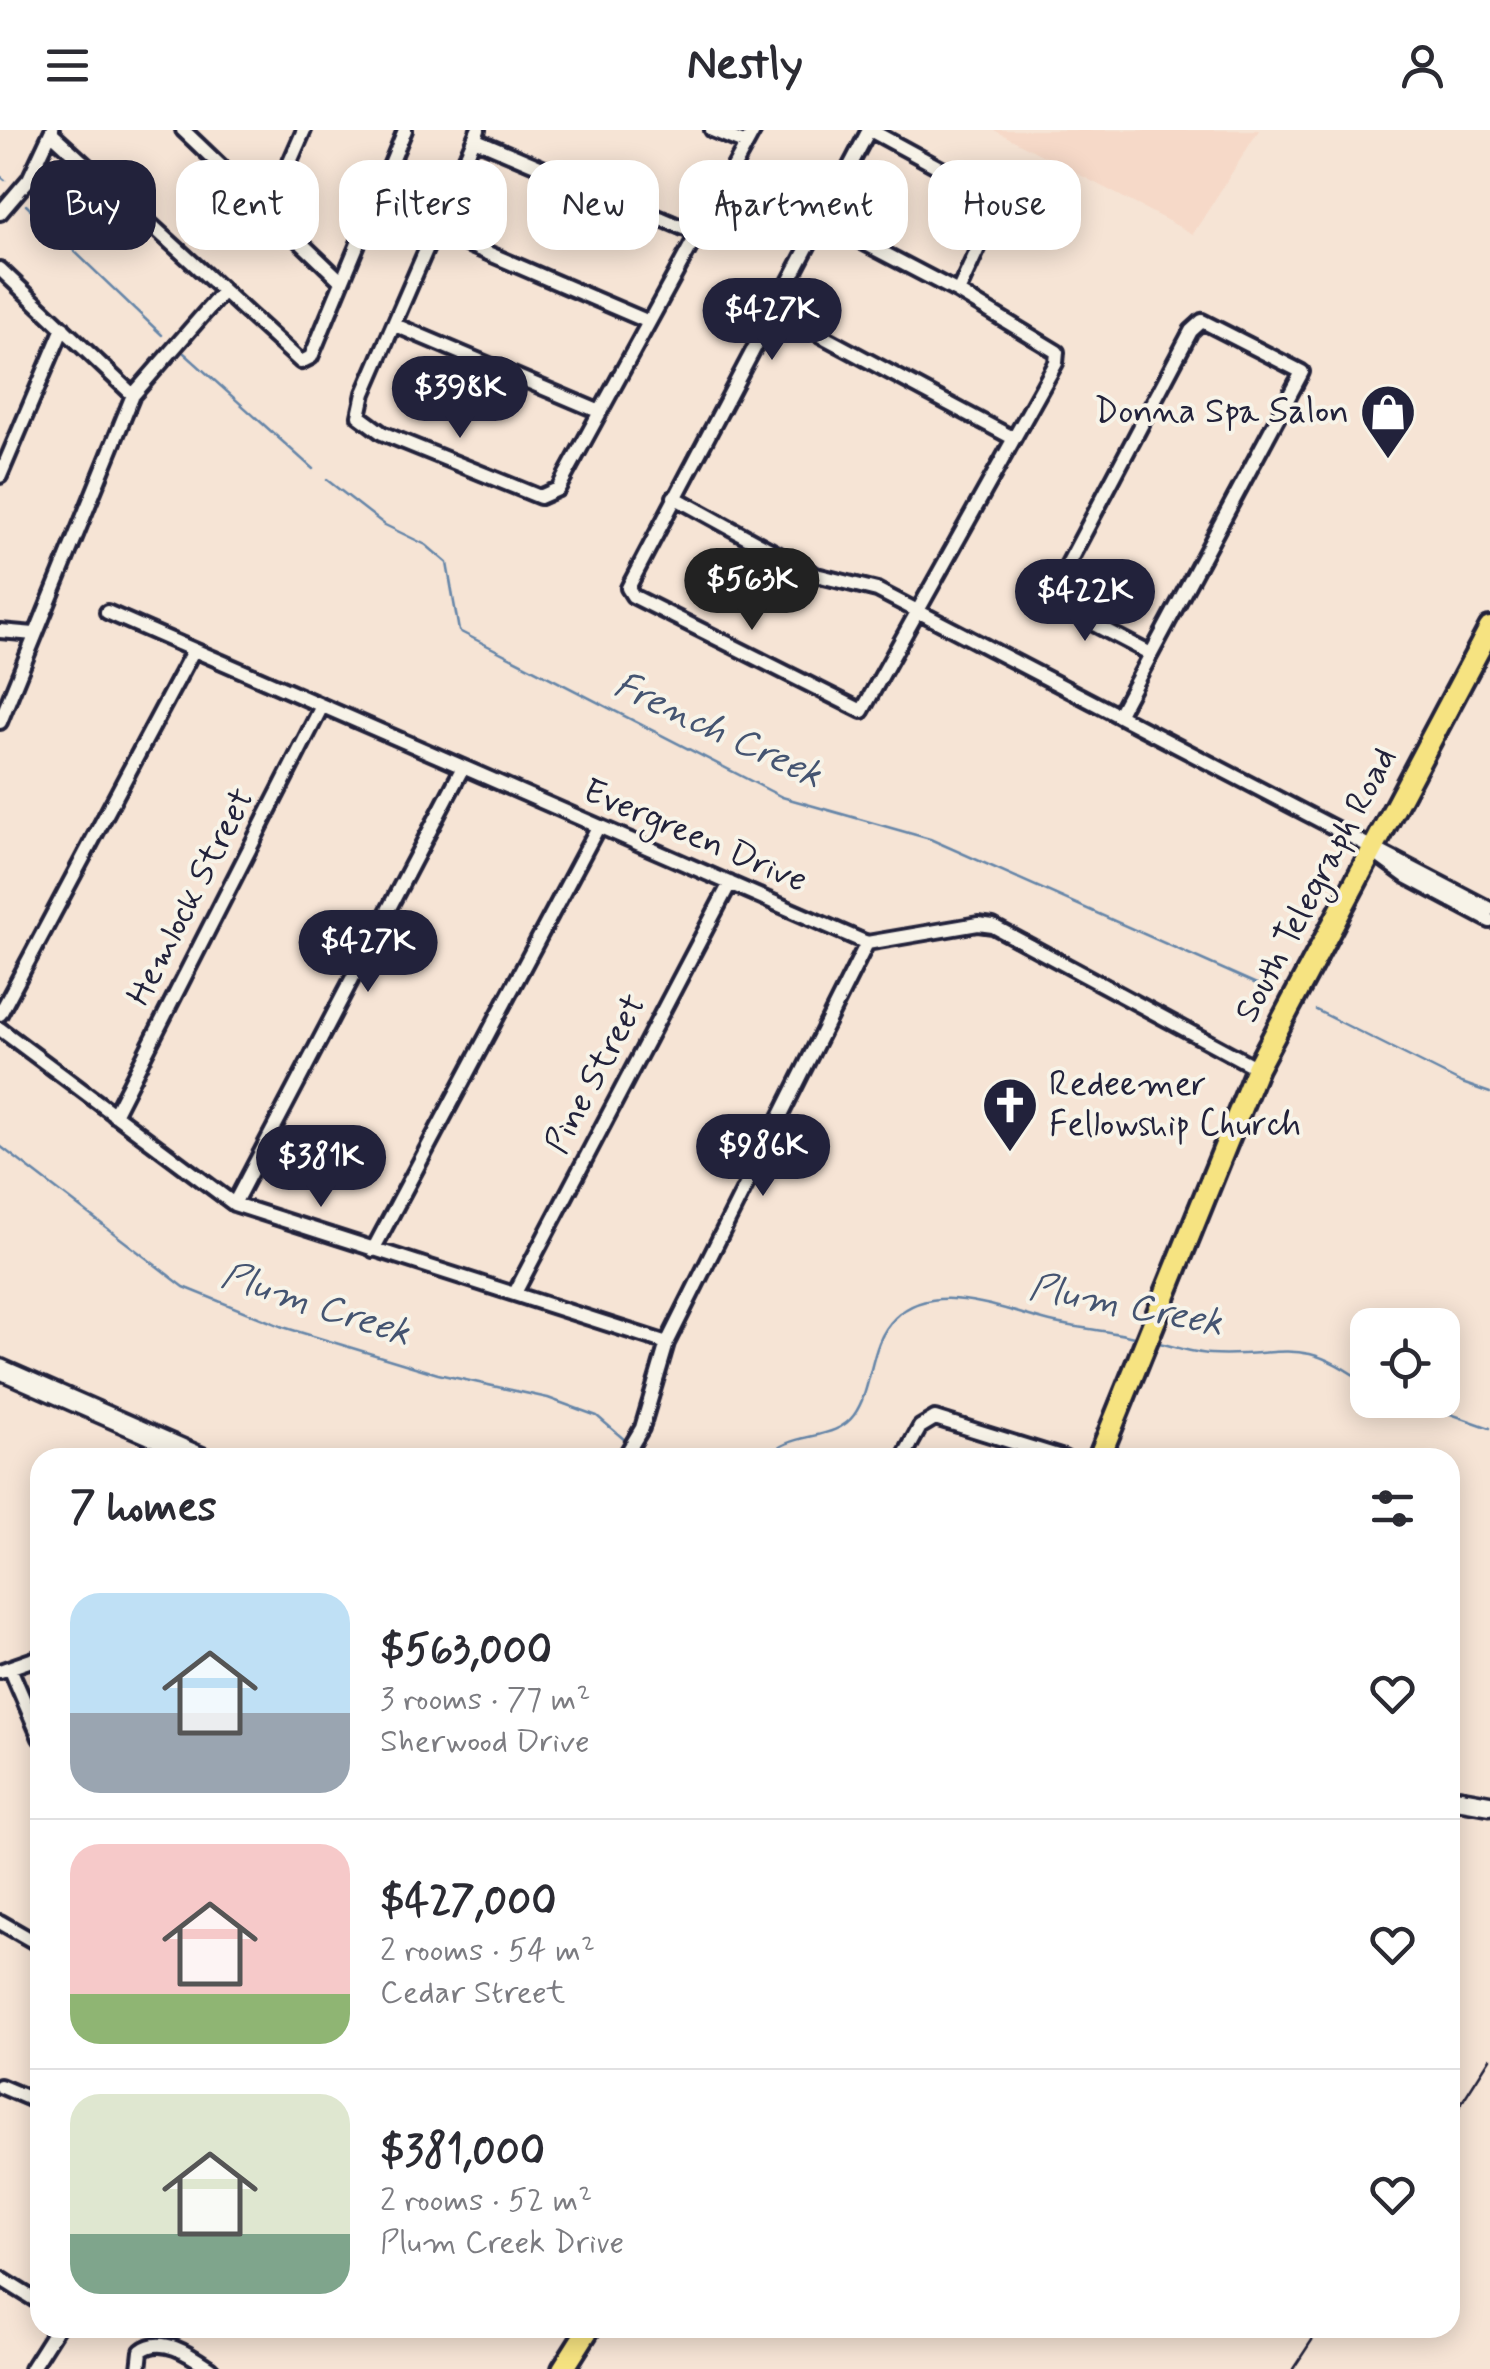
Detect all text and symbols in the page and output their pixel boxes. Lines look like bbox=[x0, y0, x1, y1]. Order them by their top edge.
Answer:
text: Nestly bbox=[687, 36, 803, 95]
icon: menu bbox=[40, 38, 95, 93]
icon: person bbox=[1395, 38, 1450, 93]
chip: Buy bbox=[30, 160, 156, 250]
chip: Rent bbox=[176, 160, 319, 250]
chip: Filters bbox=[339, 160, 507, 250]
chip: New bbox=[527, 160, 659, 250]
chip: Apartment bbox=[679, 160, 908, 250]
chip: House bbox=[928, 160, 1081, 250]
pin: $427K bbox=[702, 278, 842, 363]
text: $427K bbox=[725, 289, 819, 331]
pin: $398K bbox=[390, 356, 530, 441]
text: $398K bbox=[414, 367, 506, 409]
shop icon: Donna Spa Salon bbox=[1358, 382, 1418, 461]
place label: Donna Spa Salon bbox=[1094, 389, 1349, 435]
pin: $563K bbox=[682, 548, 822, 633]
text: $563K bbox=[706, 559, 798, 601]
pin: $422K bbox=[1015, 559, 1155, 644]
text: $422K bbox=[1037, 570, 1133, 612]
water label: French Creek bbox=[606, 661, 830, 801]
street label: South Telegraph Road bbox=[1224, 739, 1411, 1032]
street label: Evergreen Drive bbox=[575, 768, 814, 907]
street label: Hemlock Street bbox=[116, 780, 266, 1014]
pin: $427K bbox=[298, 910, 438, 995]
text: $427K bbox=[321, 921, 415, 963]
street label: Pine Street bbox=[535, 986, 657, 1162]
place label: Redeemer Fellowship Church bbox=[1049, 1062, 1301, 1148]
church icon: Redeemer Fellowship Church bbox=[980, 1075, 1040, 1154]
pin: $986K bbox=[693, 1114, 833, 1199]
pin: $381K bbox=[251, 1125, 391, 1210]
text: $986K bbox=[718, 1125, 808, 1167]
text: $381K bbox=[278, 1136, 364, 1178]
water label: Plum Creek bbox=[215, 1251, 417, 1359]
water label: Plum Creek bbox=[1025, 1263, 1227, 1349]
map controls bbox=[1350, 1308, 1460, 1418]
button: locate bbox=[1350, 1308, 1460, 1418]
text: 7 homes bbox=[70, 1481, 217, 1536]
icon: filters bbox=[1365, 1481, 1420, 1536]
text: $563,000 bbox=[380, 1624, 552, 1679]
icon: home bbox=[150, 1633, 270, 1753]
icon: heart bbox=[1365, 1666, 1420, 1721]
text: 3 rooms · 77 m² bbox=[380, 1679, 591, 1721]
text: Sherwood Drive bbox=[380, 1721, 590, 1763]
text: $427,000 bbox=[380, 1875, 557, 1930]
icon: home bbox=[150, 1884, 270, 2004]
icon: heart bbox=[1365, 1917, 1420, 1972]
text: 2 rooms · 54 m² bbox=[380, 1930, 595, 1972]
text: Cedar Street bbox=[380, 1972, 565, 2014]
text: $381,000 bbox=[380, 2125, 545, 2180]
icon: home bbox=[150, 2134, 270, 2254]
icon: heart bbox=[1365, 2167, 1420, 2222]
text: 2 rooms · 52 m² bbox=[380, 2180, 592, 2222]
text: Plum Creek Drive bbox=[380, 2222, 624, 2264]

